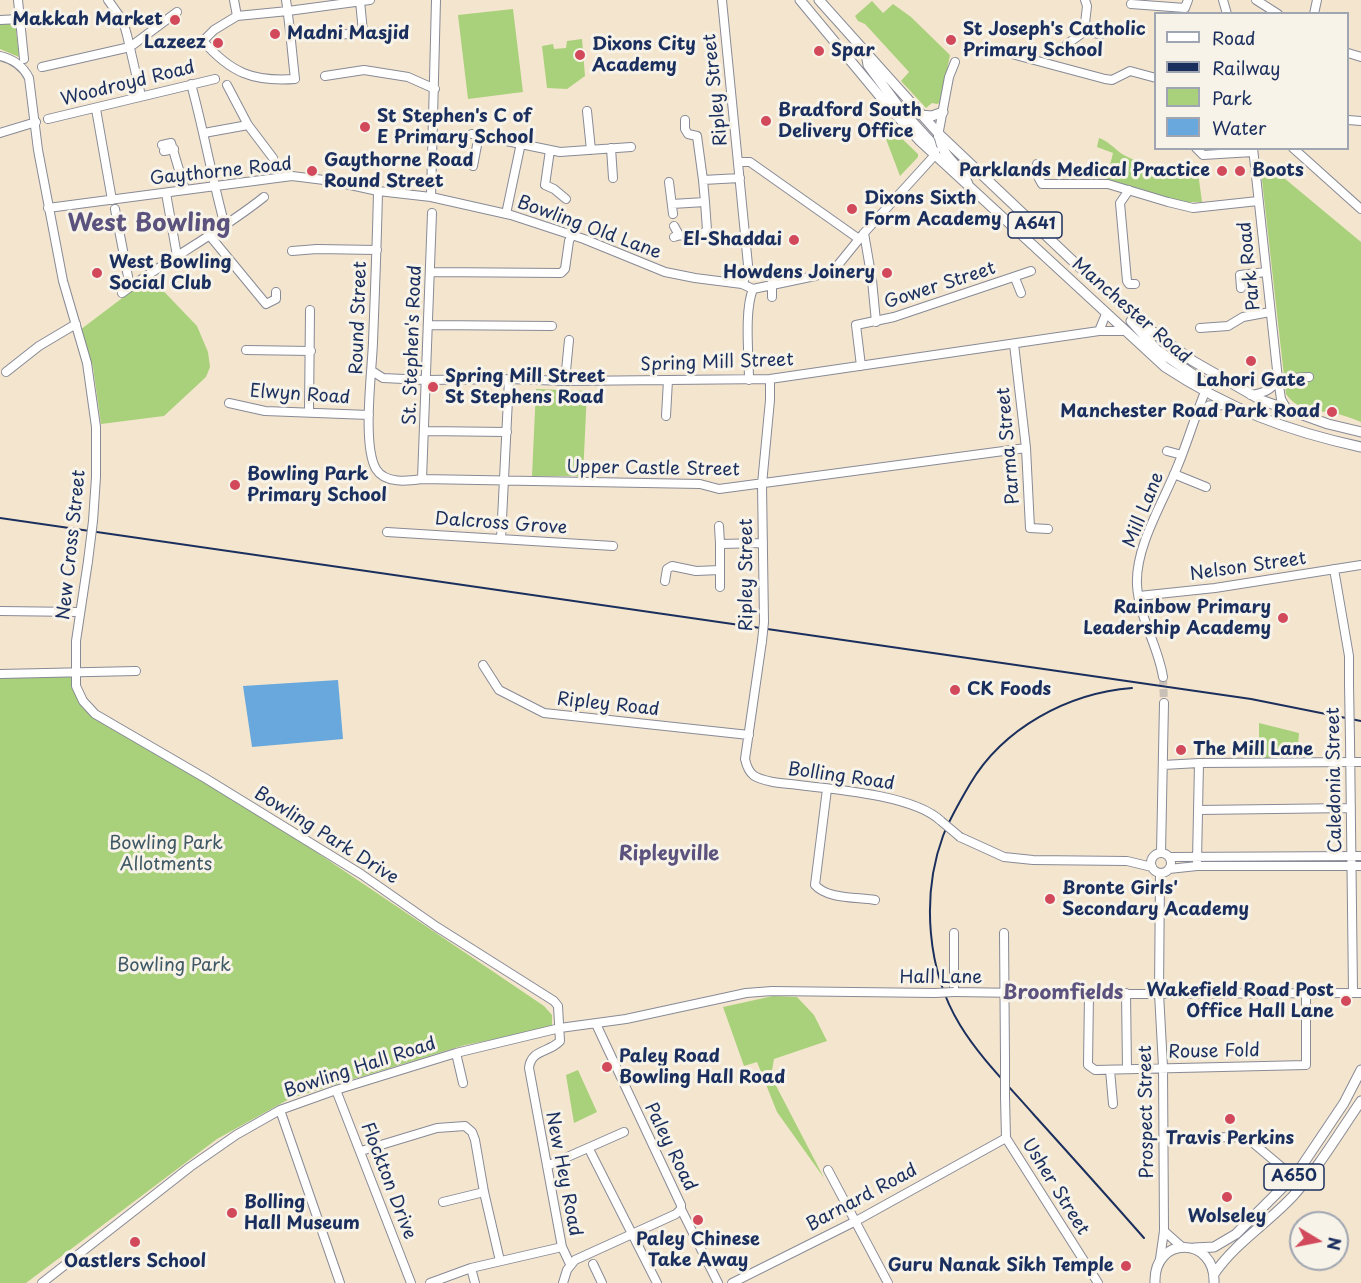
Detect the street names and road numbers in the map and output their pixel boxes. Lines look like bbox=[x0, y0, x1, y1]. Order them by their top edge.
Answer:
street label: Ripley Street bbox=[699, 33, 733, 147]
street label: Woodroyd Road bbox=[59, 57, 197, 111]
street label: Gaythorne Road bbox=[149, 154, 293, 190]
street label: Bowling Old Lane bbox=[514, 192, 664, 264]
road number: A641 bbox=[1008, 212, 1062, 238]
street label: Park Road bbox=[1235, 220, 1265, 312]
street label: Manchester Road bbox=[1067, 254, 1195, 368]
street label: Gower Street bbox=[882, 258, 998, 314]
street label: Round Street bbox=[346, 261, 372, 375]
street label: St. Stephen's Road bbox=[399, 265, 427, 425]
street label: Spring Mill Street bbox=[640, 350, 794, 376]
street label: Elwyn Road bbox=[249, 381, 351, 409]
street label: Parma Street bbox=[993, 386, 1025, 506]
street label: Upper Castle Street bbox=[566, 457, 740, 481]
street label: New Cross Street bbox=[53, 469, 91, 621]
street label: Mill Lane bbox=[1119, 469, 1169, 551]
street label: Dalcross Grove bbox=[434, 509, 568, 539]
street label: Ripley Street bbox=[736, 518, 758, 632]
street label: Nelson Street bbox=[1188, 548, 1308, 586]
street label: Ripley Road bbox=[556, 689, 660, 721]
street label: Caledonia Street bbox=[1323, 707, 1347, 853]
street label: Bolling Road bbox=[786, 759, 896, 795]
street label: Bowling Park Drive bbox=[250, 783, 402, 889]
street label: Hall Lane bbox=[900, 967, 982, 989]
street label: Bowling Hall Road bbox=[281, 1033, 439, 1103]
street label: Rouse Fold bbox=[1168, 1040, 1260, 1064]
street label: Prospect Street bbox=[1135, 1045, 1159, 1179]
street label: Paley Road bbox=[639, 1099, 701, 1195]
street label: New Hey Road bbox=[540, 1110, 586, 1238]
street label: Flockton Drive bbox=[356, 1119, 420, 1243]
street label: Usher Street bbox=[1017, 1135, 1093, 1239]
street label: Barnard Road bbox=[803, 1160, 921, 1236]
road number: A650 bbox=[1264, 1164, 1324, 1190]

